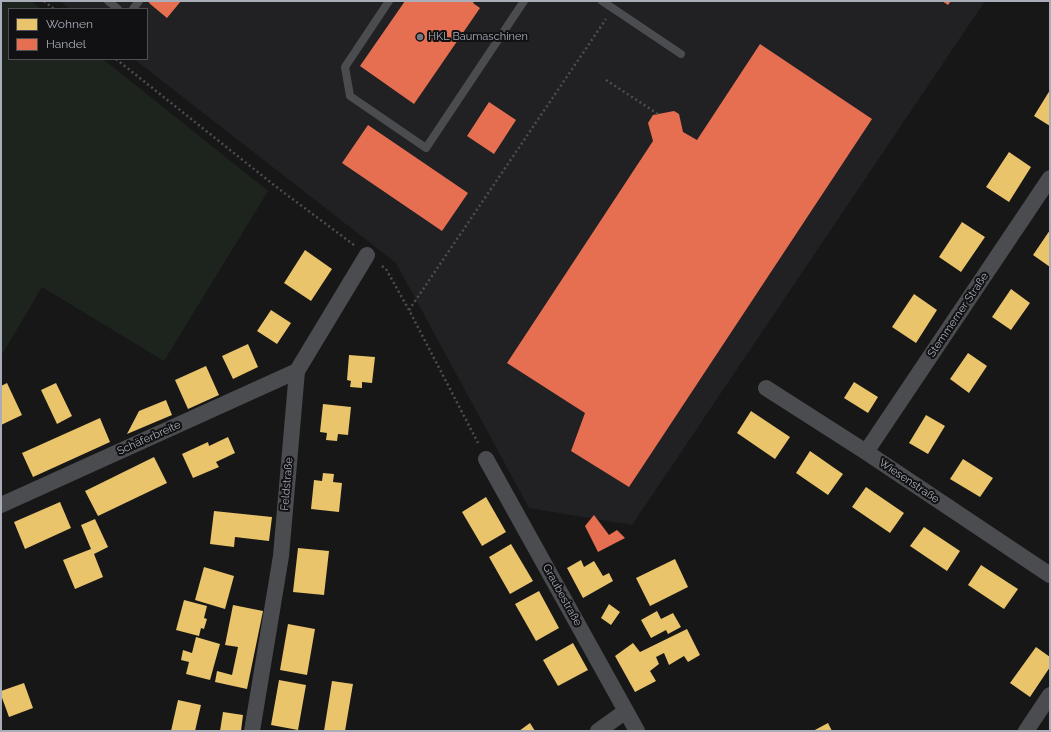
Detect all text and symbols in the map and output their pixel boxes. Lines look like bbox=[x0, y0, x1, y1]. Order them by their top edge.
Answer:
legend bbox=[8, 8, 148, 60]
text: Wohnen bbox=[46, 17, 93, 31]
place label: HKL Baumaschinen bbox=[428, 30, 528, 44]
marker: HKL Baumaschinen bbox=[415, 32, 425, 42]
text: Handel bbox=[46, 37, 86, 51]
street label: Stemmerner Straße bbox=[925, 270, 991, 360]
street label: Schäferbreite bbox=[115, 418, 183, 458]
street label: Wiesenstraße bbox=[876, 456, 942, 506]
street label: Feldstraße bbox=[278, 457, 296, 511]
street label: Graubestraße bbox=[540, 562, 584, 628]

